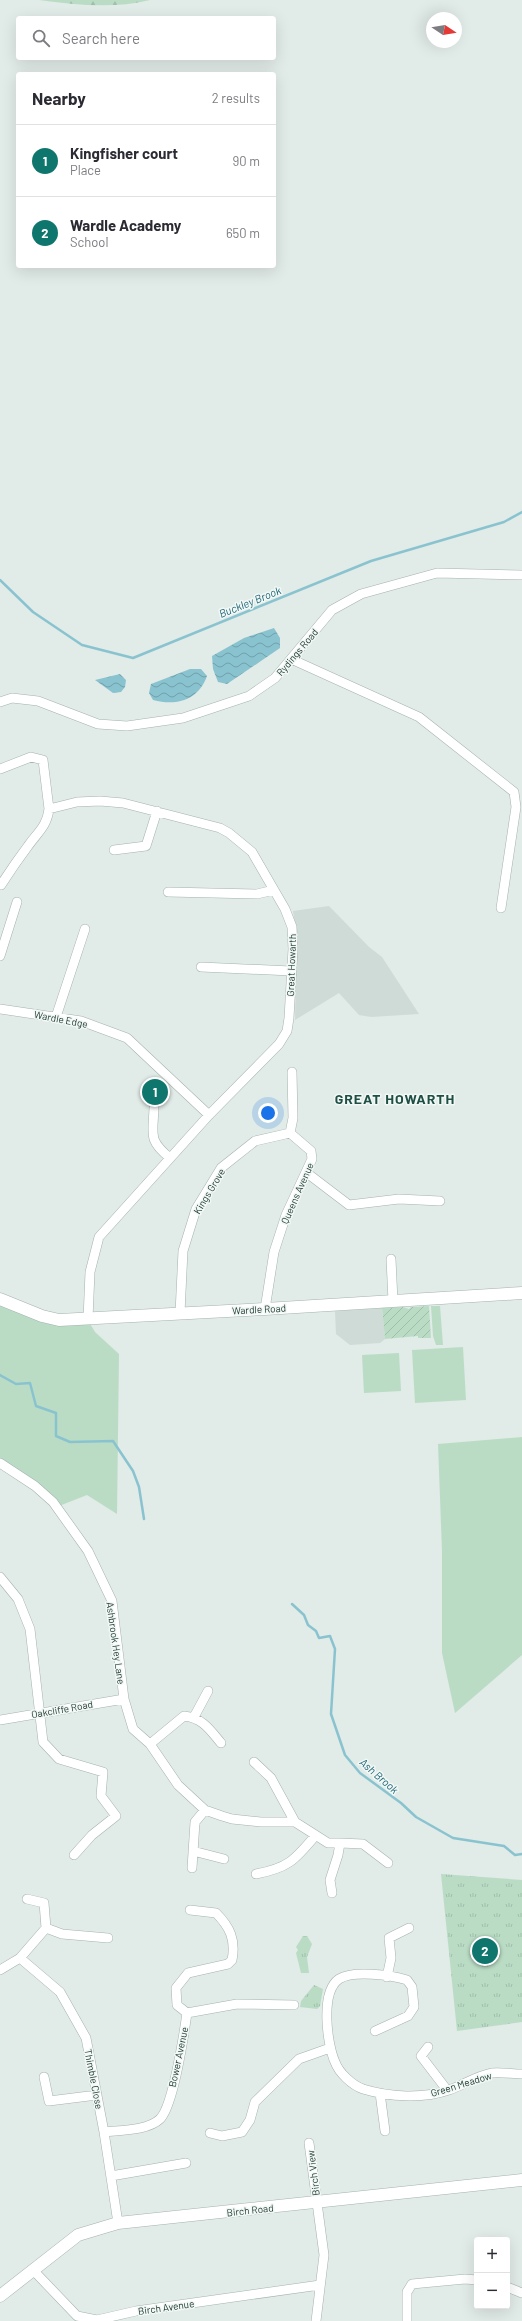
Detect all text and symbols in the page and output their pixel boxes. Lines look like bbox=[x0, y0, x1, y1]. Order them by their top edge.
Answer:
north arrow bbox=[426, 12, 462, 48]
search box bbox=[16, 16, 276, 60]
icon: search bbox=[30, 27, 52, 49]
text: Search here bbox=[62, 29, 140, 47]
text: Nearby bbox=[32, 88, 86, 108]
text: 2 results bbox=[212, 90, 260, 106]
text: Kingfisher court bbox=[70, 144, 178, 162]
text: 1 bbox=[43, 153, 47, 169]
text: 90 m bbox=[233, 153, 260, 169]
text: Place bbox=[70, 162, 101, 178]
text: Wardle Academy bbox=[70, 216, 181, 234]
text: 2 bbox=[41, 225, 49, 241]
text: 650 m bbox=[226, 225, 260, 241]
text: School bbox=[70, 234, 108, 250]
water label: Buckley Brook bbox=[217, 583, 283, 620]
street label: Rydings Road bbox=[274, 626, 320, 678]
street label: Great Howarth bbox=[284, 934, 298, 996]
street label: Wardle Edge bbox=[33, 1008, 89, 1030]
pin: 1 bbox=[142, 1077, 168, 1107]
district label: GREAT HOWARTH bbox=[335, 1090, 455, 1107]
your location bbox=[258, 1103, 278, 1123]
street label: Queens Avenue bbox=[278, 1161, 316, 1225]
street label: Kings Grove bbox=[191, 1166, 227, 1216]
street label: Wardle Road bbox=[232, 1302, 286, 1316]
street label: Ashbrook Hey Lane bbox=[104, 1601, 128, 1685]
street label: Oakcliffe Road bbox=[30, 1698, 94, 1720]
water label: Ash Brook bbox=[357, 1755, 402, 1796]
pin: 2 bbox=[472, 1936, 498, 1966]
street label: Bower Avenue bbox=[166, 2026, 190, 2088]
street label: Thimble Close bbox=[82, 2048, 106, 2110]
street label: Green Meadow bbox=[429, 2069, 493, 2099]
street label: Birch View bbox=[304, 2150, 322, 2196]
street label: Birch Road bbox=[226, 2202, 274, 2218]
map controls bbox=[474, 2237, 510, 2309]
button: + bbox=[474, 2237, 510, 2273]
button: − bbox=[474, 2273, 510, 2309]
street label: Birch Avenue bbox=[137, 2297, 195, 2317]

